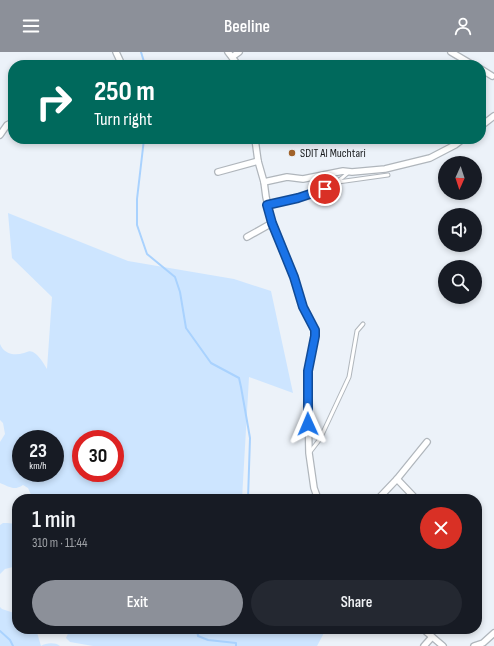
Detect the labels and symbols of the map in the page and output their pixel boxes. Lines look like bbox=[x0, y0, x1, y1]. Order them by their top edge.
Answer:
place label: SDIT Al Muchtari bbox=[300, 146, 366, 161]
marker: SDIT Al Muchtari bbox=[287, 148, 297, 158]
north arrow bbox=[438, 156, 482, 200]
pin bbox=[308, 172, 342, 206]
position arrow bbox=[287, 403, 329, 445]
speed limit sign: 30 bbox=[72, 430, 124, 482]

